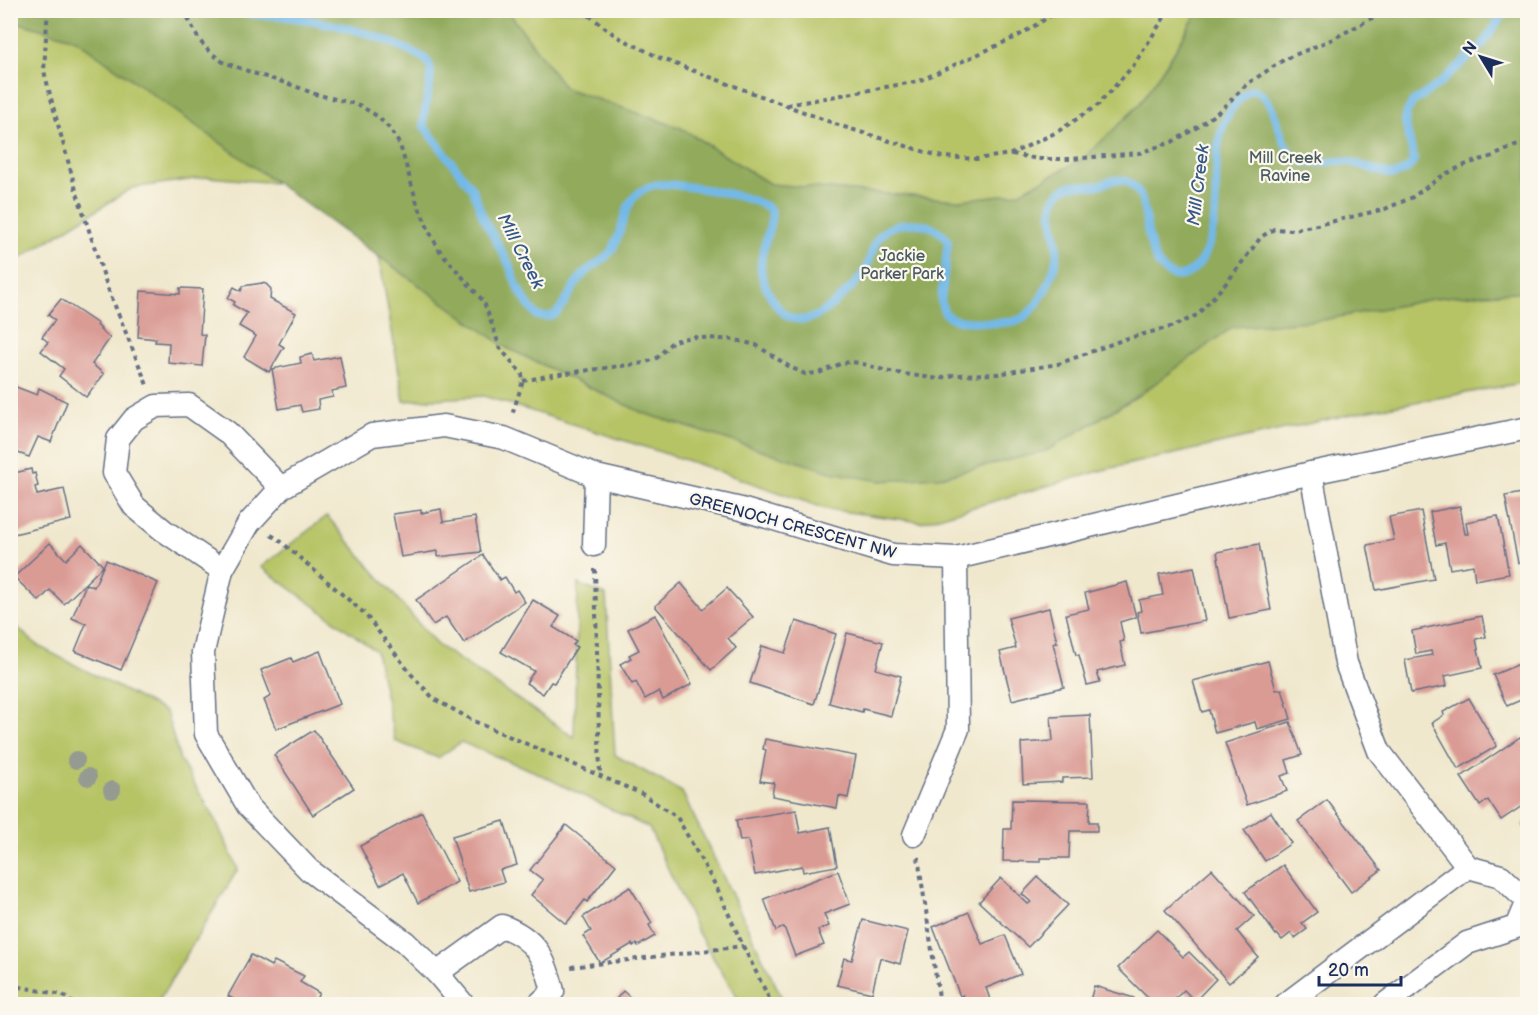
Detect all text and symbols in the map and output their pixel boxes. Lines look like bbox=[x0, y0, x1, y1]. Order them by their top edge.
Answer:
north arrow bbox=[1451, 27, 1511, 87]
text: N bbox=[1459, 38, 1482, 59]
water label: Mill Creek bbox=[1183, 142, 1214, 227]
park label: Mill Creek Ravine bbox=[1249, 149, 1321, 186]
water label: Mill Creek bbox=[493, 210, 549, 293]
park label: Jackie Parker Park bbox=[860, 247, 944, 284]
street label: GREENOCH CRESCENT NW bbox=[687, 490, 899, 563]
scale bar bbox=[1319, 949, 1402, 987]
text: 20 m bbox=[1328, 960, 1369, 981]

